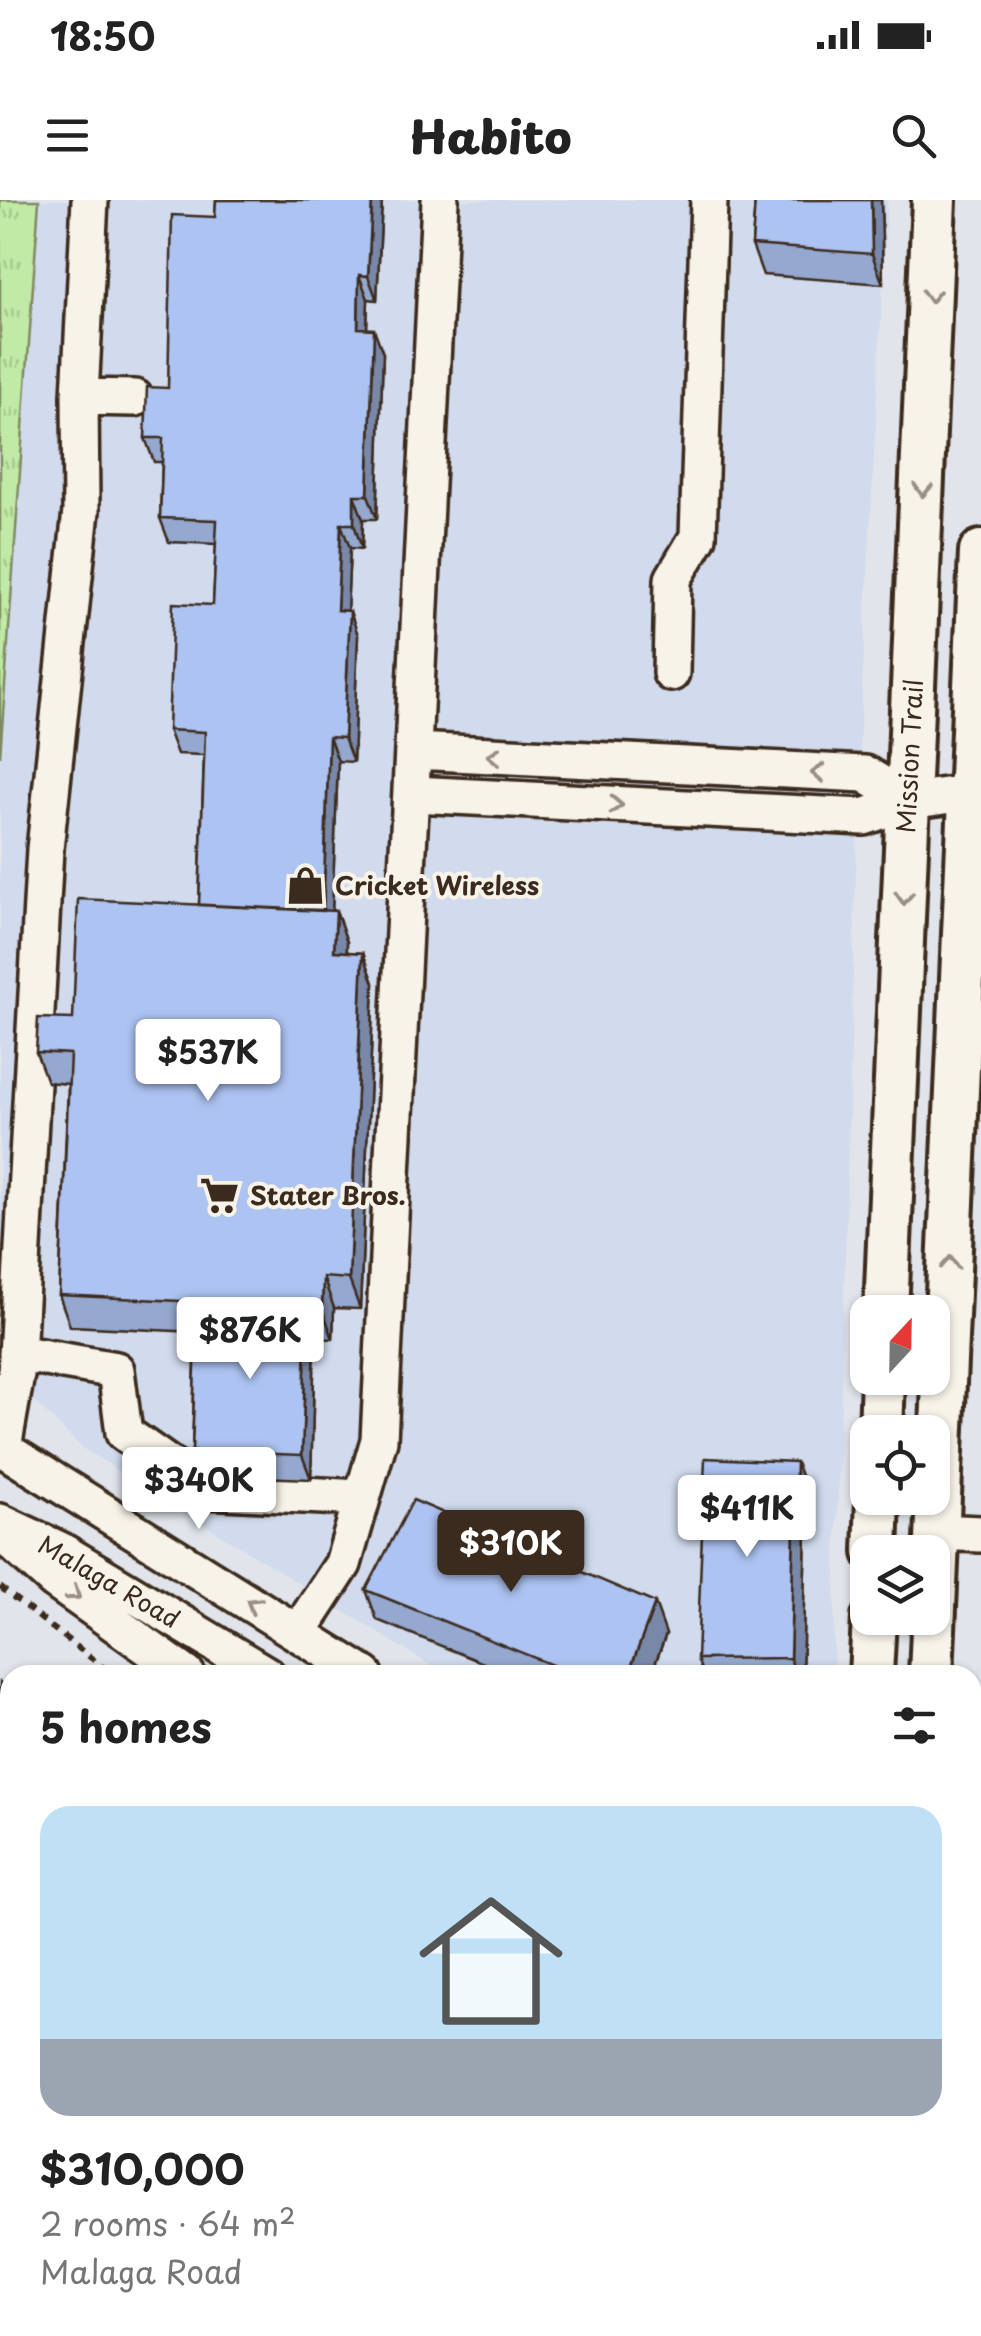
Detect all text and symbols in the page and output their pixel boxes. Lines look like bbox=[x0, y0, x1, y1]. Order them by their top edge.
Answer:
text: 18:50 bbox=[50, 7, 155, 64]
text: Habito bbox=[409, 101, 572, 169]
icon: menu bbox=[40, 108, 95, 163]
icon: search bbox=[886, 108, 941, 163]
one-way arrow bbox=[921, 289, 942, 305]
one-way arrow bbox=[913, 483, 934, 499]
street label: Mission Trail bbox=[886, 678, 932, 834]
one-way arrow bbox=[485, 746, 501, 767]
one-way arrow bbox=[810, 762, 826, 784]
one-way arrow bbox=[609, 794, 625, 815]
shop icon: Cricket Wireless bbox=[284, 865, 326, 907]
place label: Cricket Wireless bbox=[335, 866, 539, 904]
one-way arrow bbox=[893, 890, 914, 906]
pin: $537K bbox=[138, 1019, 278, 1104]
text: $537K bbox=[158, 1027, 258, 1075]
supermarket icon: Stater Bros. bbox=[199, 1175, 241, 1217]
place label: Stater Bros. bbox=[250, 1176, 406, 1214]
one-way arrow bbox=[939, 1254, 960, 1270]
north arrow bbox=[850, 1295, 950, 1395]
map controls bbox=[850, 1295, 950, 1635]
pin: $876K bbox=[180, 1297, 320, 1382]
text: $876K bbox=[199, 1305, 301, 1353]
button: locate bbox=[850, 1415, 950, 1515]
pin: $340K bbox=[129, 1447, 269, 1532]
text: $340K bbox=[144, 1455, 254, 1503]
pin: $411K bbox=[677, 1475, 817, 1560]
text: $411K bbox=[700, 1483, 794, 1531]
pin: $310K bbox=[441, 1510, 581, 1595]
text: $310K bbox=[459, 1518, 563, 1566]
street label: Malaga Road bbox=[31, 1525, 188, 1637]
button: layers bbox=[850, 1535, 950, 1635]
one-way arrow bbox=[63, 1583, 81, 1600]
one-way arrow bbox=[245, 1598, 263, 1617]
text: 5 homes bbox=[40, 1694, 212, 1757]
icon: filters bbox=[887, 1698, 942, 1753]
icon: home bbox=[401, 1871, 581, 2051]
text: $310,000 bbox=[40, 2136, 245, 2199]
text: 2 rooms · 64 m² bbox=[40, 2199, 296, 2247]
text: Malaga Road bbox=[40, 2247, 243, 2295]

